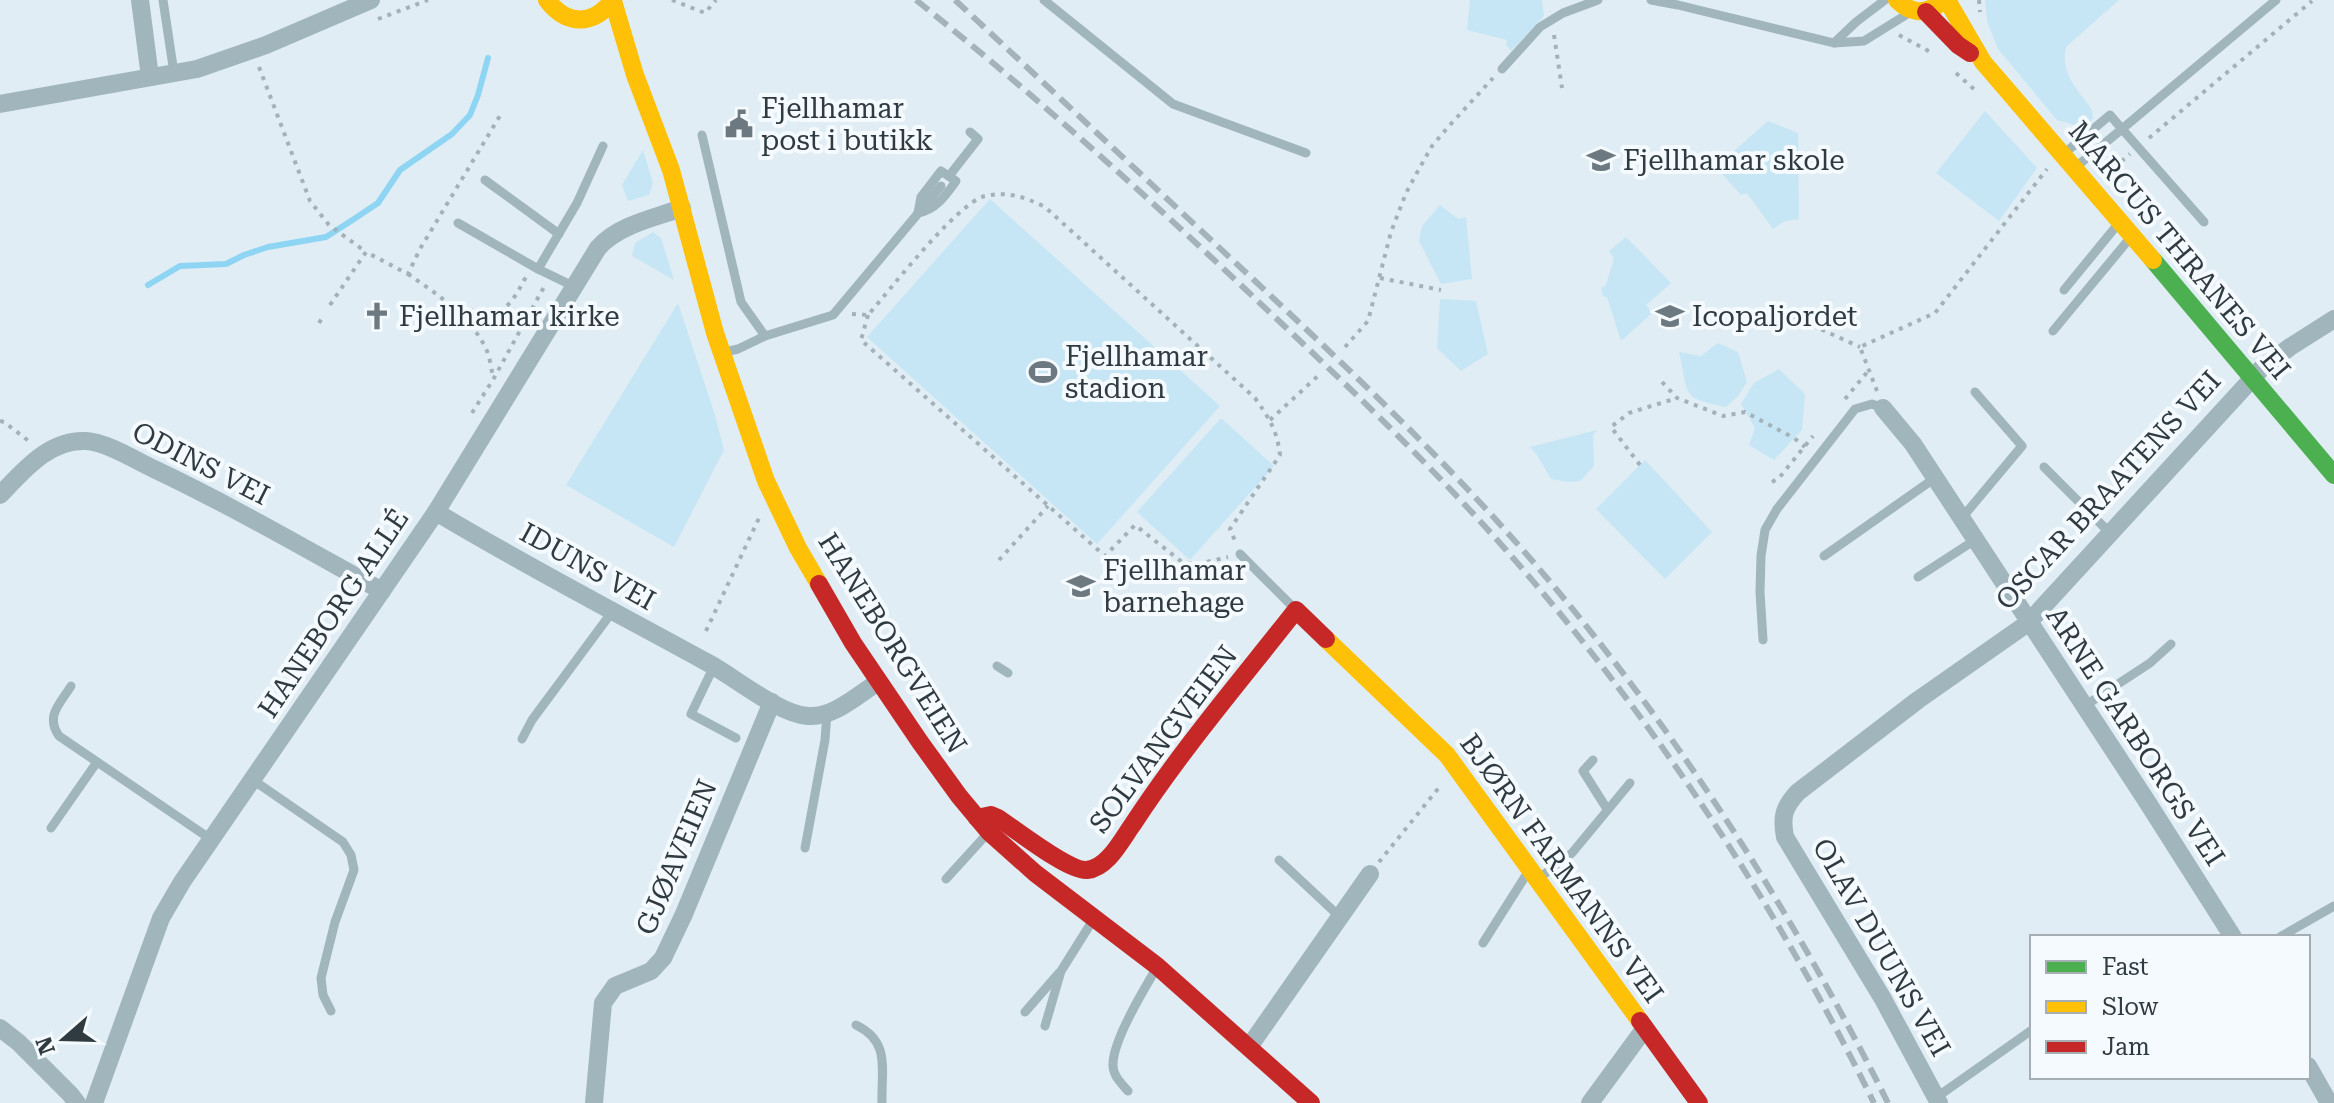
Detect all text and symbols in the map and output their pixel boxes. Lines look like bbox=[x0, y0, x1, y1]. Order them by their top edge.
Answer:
place label: Fjellhamar post i butikk bbox=[761, 92, 933, 157]
public building icon: Fjellhamar post i butikk bbox=[724, 109, 754, 139]
street label: MARCUS THRANES VEI bbox=[2062, 115, 2297, 386]
place label: Fjellhamar skole bbox=[1623, 144, 1845, 177]
school or university icon: Fjellhamar skole bbox=[1586, 145, 1616, 175]
place label: Fjellhamar kirke bbox=[399, 300, 620, 333]
place label: Icopaljordet bbox=[1692, 300, 1857, 333]
church icon: Fjellhamar kirke bbox=[362, 301, 392, 331]
school or university icon: Icopaljordet bbox=[1655, 301, 1685, 331]
place label: Fjellhamar stadion bbox=[1065, 340, 1208, 405]
sports icon: Fjellhamar stadion bbox=[1028, 357, 1058, 387]
street label: OSCAR BRAATENS VEI bbox=[1989, 364, 2228, 617]
street label: ODINS VEI bbox=[127, 415, 275, 512]
street label: HANEBORG ALLÉ bbox=[251, 502, 415, 724]
street label: IDUNS VEI bbox=[514, 516, 661, 617]
street label: HANEBORGVEIEN bbox=[811, 527, 974, 760]
place label: Fjellhamar barnehage bbox=[1103, 554, 1246, 619]
school or university icon: Fjellhamar barnehage bbox=[1066, 571, 1096, 601]
street label: ARNE GARBORGS VEI bbox=[2039, 601, 2232, 872]
street label: SOLVANGVEIEN bbox=[1082, 639, 1244, 839]
street label: BJØRN FARMANNS VEI bbox=[1453, 727, 1670, 1009]
street label: GJØAVEIEN bbox=[629, 775, 724, 940]
street label: OLAV DUUNS VEI bbox=[1806, 833, 1957, 1062]
legend bbox=[2030, 935, 2310, 1079]
text: Fast bbox=[2102, 953, 2149, 981]
text: Slow bbox=[2102, 993, 2159, 1021]
north arrow bbox=[24, 999, 104, 1079]
text: N bbox=[31, 1033, 60, 1058]
text: Jam bbox=[2102, 1033, 2150, 1061]

